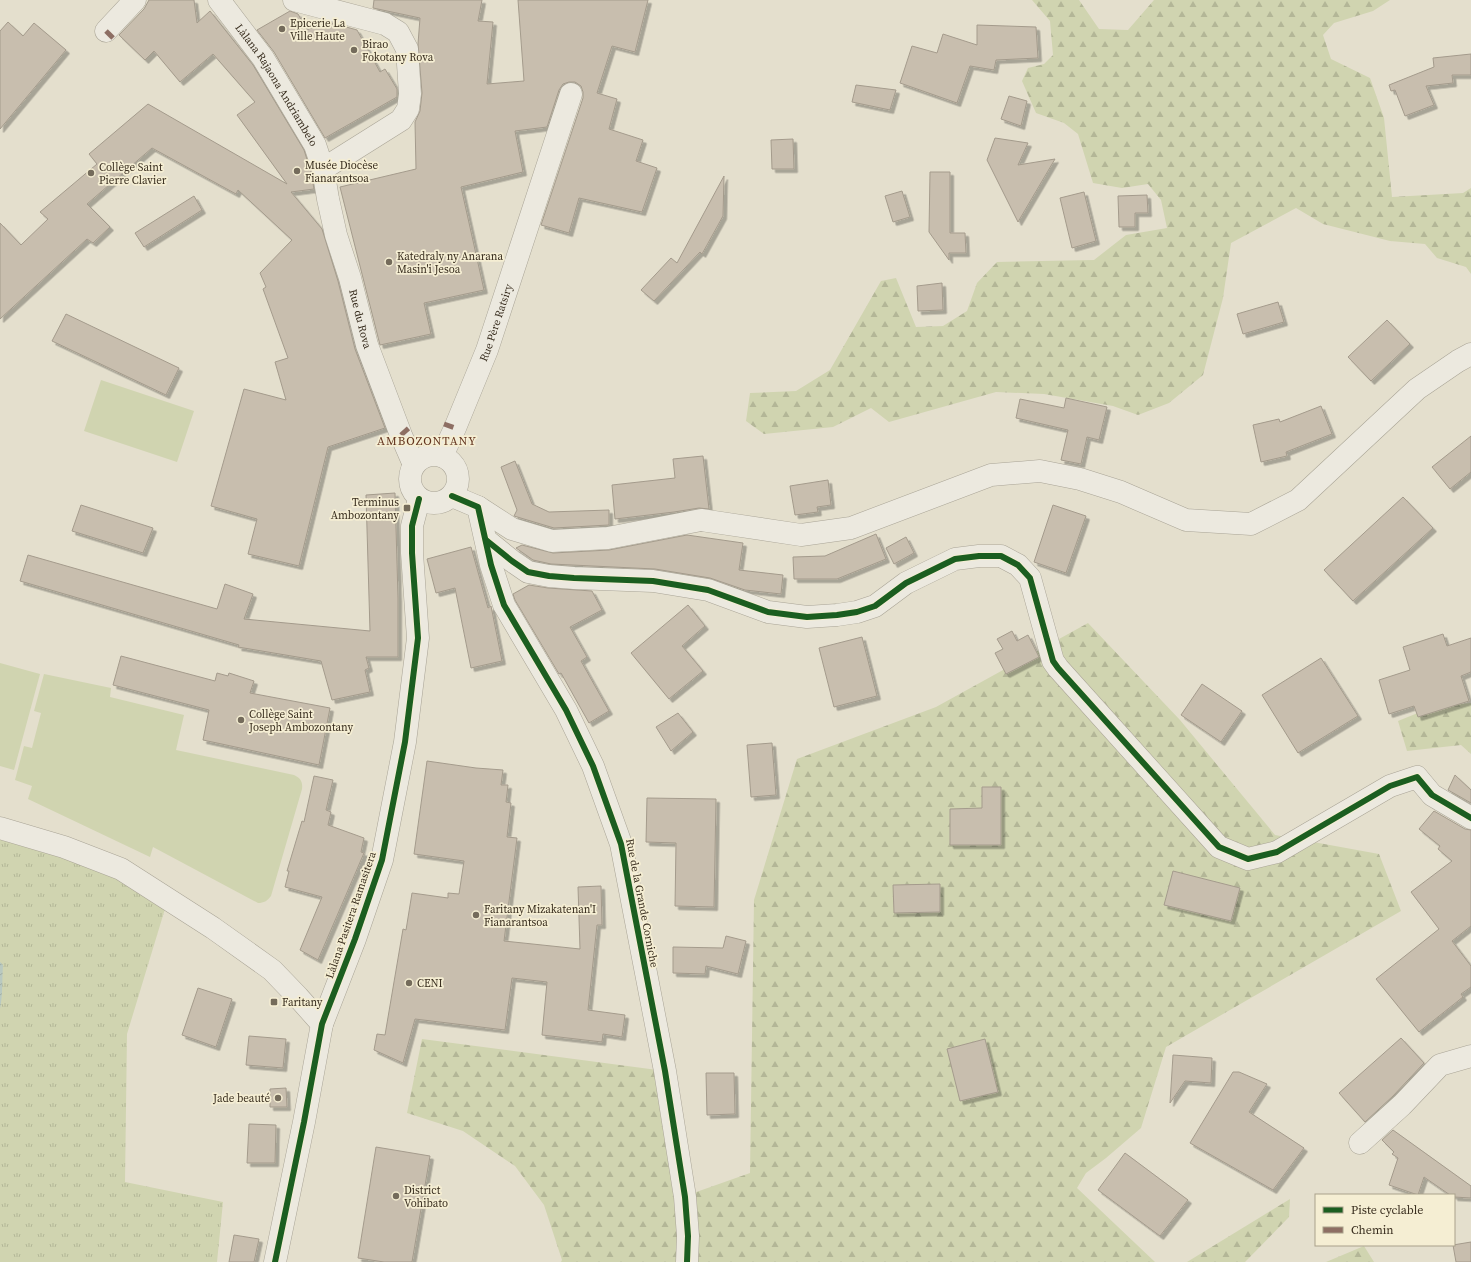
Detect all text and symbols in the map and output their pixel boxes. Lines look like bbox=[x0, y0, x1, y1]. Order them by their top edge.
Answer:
place label: Epicerie La Ville Haute bbox=[290, 16, 346, 44]
street label: Làlana Rajaona Andriambelo bbox=[232, 21, 322, 149]
marker: Epicerie La Ville Haute bbox=[277, 24, 287, 34]
place label: Birao Fokotany Rova bbox=[362, 37, 434, 65]
marker: Birao Fokotany Rova bbox=[349, 45, 359, 55]
place label: Musée Diocèse Fianarantsoa bbox=[305, 158, 379, 186]
place label: Collège Saint Pierre Clavier bbox=[99, 160, 167, 188]
marker: Musée Diocèse Fianarantsoa bbox=[292, 166, 302, 176]
marker: Collège Saint Pierre Clavier bbox=[86, 168, 96, 178]
place label: Katedraly ny Anarana Masin'i Jesoa bbox=[397, 249, 504, 277]
marker: Katedraly ny Anarana Masin'i Jesoa bbox=[384, 257, 394, 267]
street label: Rue Père Ratsiry bbox=[476, 281, 516, 364]
street label: Rue du Rova bbox=[346, 287, 375, 351]
district label: AMBOZONTANY bbox=[377, 433, 477, 449]
place label: Terminus Ambozontany bbox=[331, 495, 399, 523]
marker: Terminus Ambozontany bbox=[402, 503, 412, 513]
place label: Collège Saint Joseph Ambozontany bbox=[248, 707, 353, 735]
marker: Collège Saint Joseph Ambozontany bbox=[236, 715, 246, 725]
street label: Rue de la Grande Corniche bbox=[622, 837, 662, 969]
street label: Làlana Pasitera Ramasitera bbox=[322, 849, 380, 980]
place label: Faritany Mizakatenan'I Fianarantsoa bbox=[484, 902, 596, 930]
marker: Faritany Mizakatenan'I Fianarantsoa bbox=[471, 910, 481, 920]
place label: CENI bbox=[417, 976, 443, 991]
marker: CENI bbox=[404, 978, 414, 988]
place label: Faritany bbox=[282, 995, 323, 1010]
marker: Faritany bbox=[269, 997, 279, 1007]
place label: Jade beauté bbox=[212, 1091, 270, 1106]
marker: Jade beauté bbox=[273, 1093, 283, 1103]
place label: District Vohibato bbox=[404, 1183, 448, 1211]
marker: District Vohibato bbox=[391, 1191, 401, 1201]
legend bbox=[1315, 1194, 1455, 1246]
text: Piste cyclable bbox=[1351, 1202, 1423, 1218]
text: Chemin bbox=[1351, 1222, 1394, 1238]

